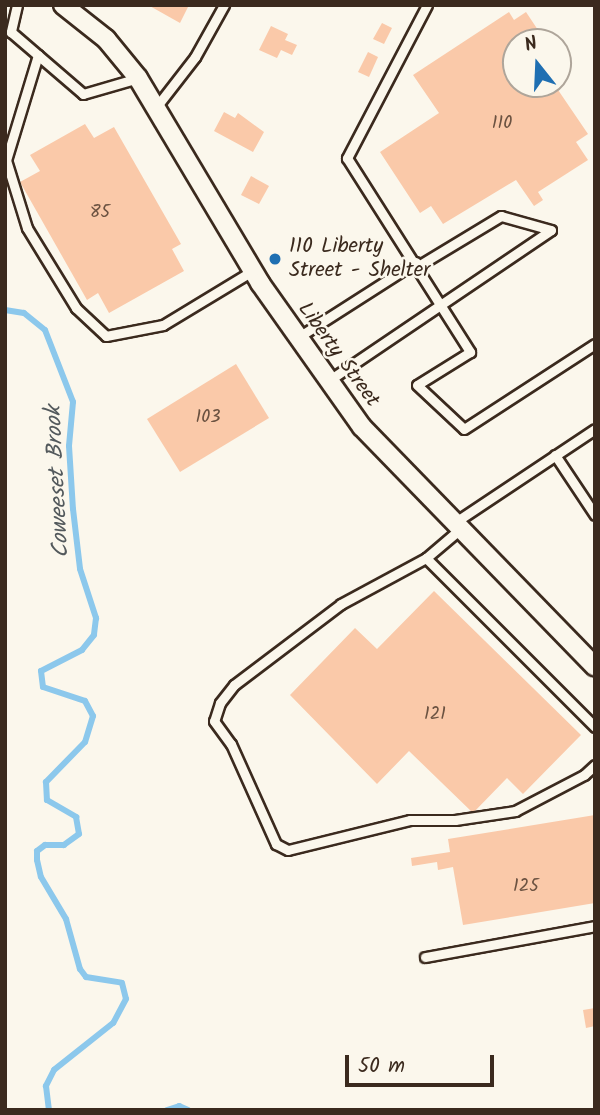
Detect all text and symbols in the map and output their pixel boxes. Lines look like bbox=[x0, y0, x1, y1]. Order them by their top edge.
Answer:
north arrow bbox=[502, 28, 572, 98]
text: N bbox=[521, 29, 541, 61]
house number: 110 bbox=[492, 113, 512, 135]
house number: 85 bbox=[90, 202, 110, 224]
place label: 110 Liberty Street - Shelter bbox=[289, 234, 430, 284]
marker: 110 Liberty Street - Shelter bbox=[267, 251, 283, 267]
street label: Liberty Street bbox=[291, 298, 385, 412]
water label: Coweeset Brook bbox=[40, 405, 76, 559]
house number: 103 bbox=[196, 407, 220, 429]
house number: 121 bbox=[424, 704, 446, 726]
house number: 125 bbox=[513, 876, 539, 898]
scale bar bbox=[348, 1042, 497, 1086]
text: 50 m bbox=[358, 1050, 405, 1083]

